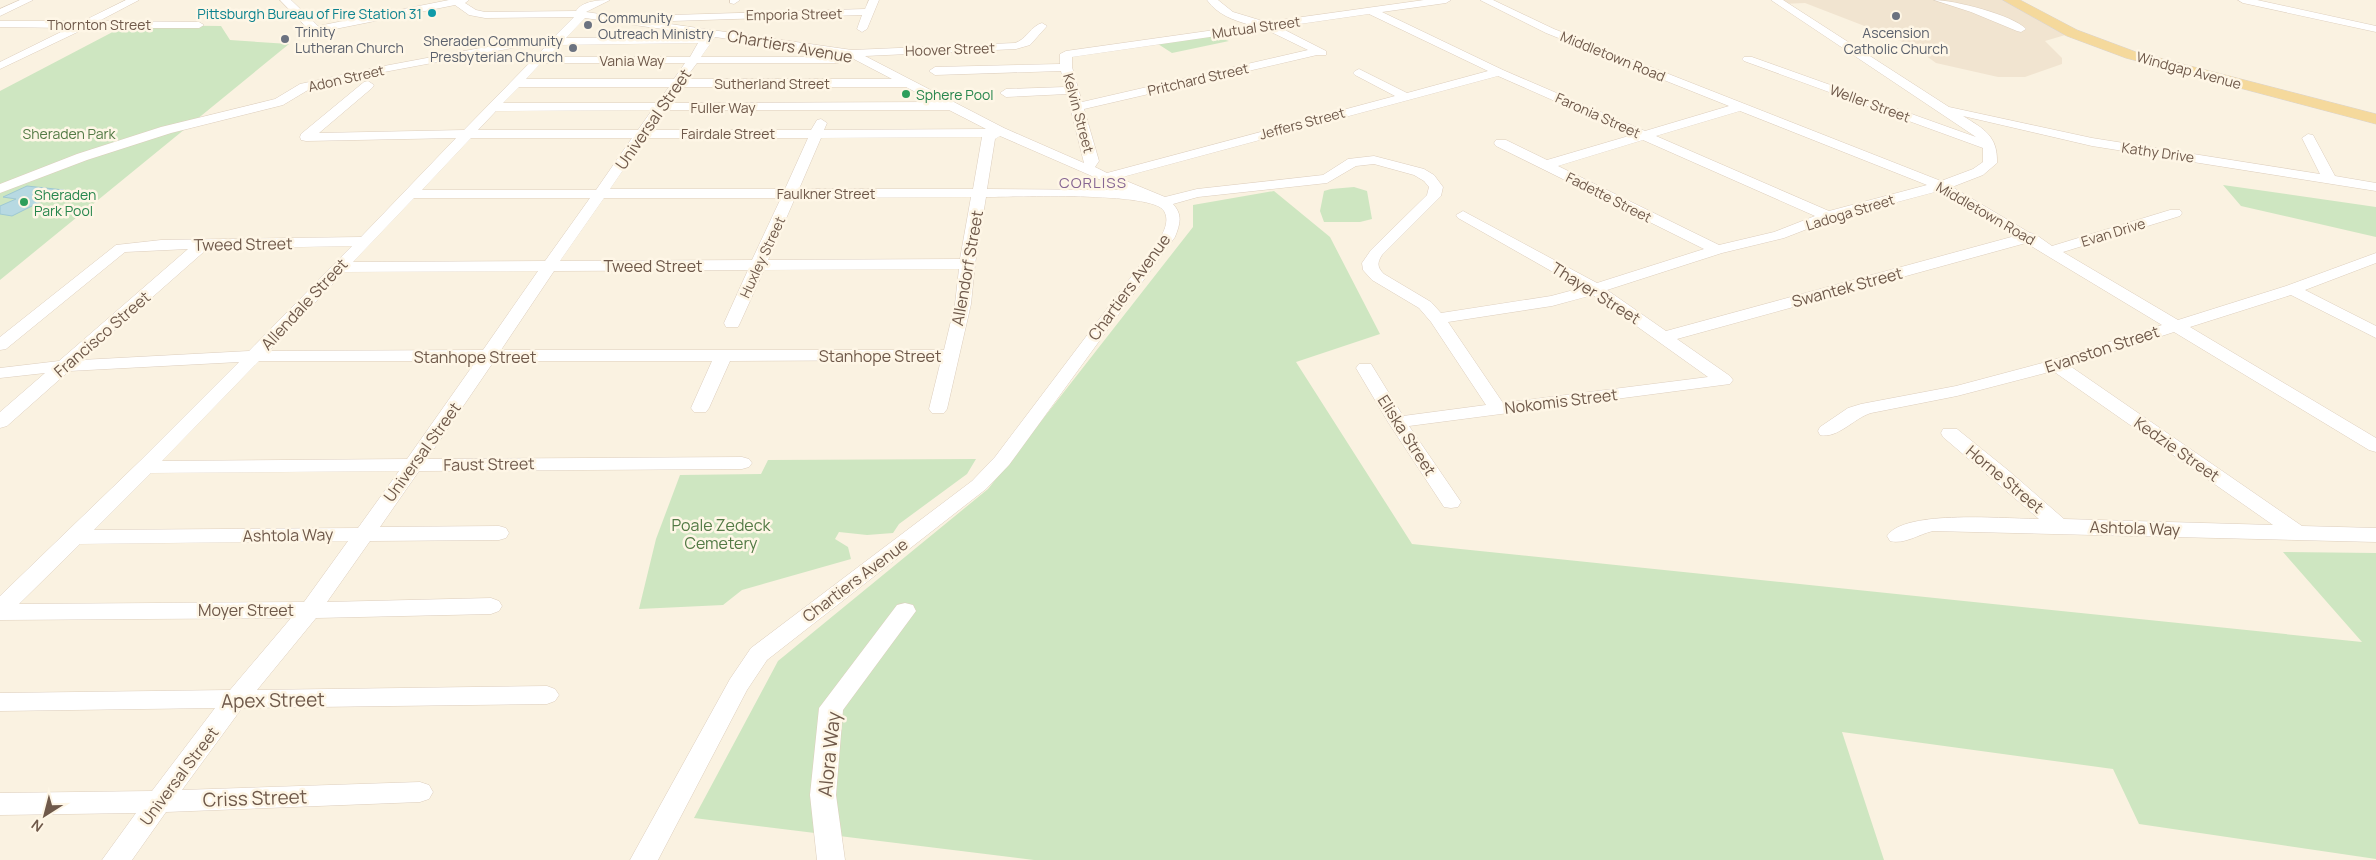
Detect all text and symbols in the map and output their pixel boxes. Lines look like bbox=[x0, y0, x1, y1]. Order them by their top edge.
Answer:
place label: Pittsburgh Bureau of Fire Station 31 bbox=[197, 4, 422, 23]
street label: Emporia Street bbox=[746, 4, 843, 24]
marker: Pittsburgh Bureau of Fire Station 31 bbox=[426, 7, 438, 19]
place label: Community Outreach Ministry bbox=[598, 8, 714, 43]
marker: Ascension Catholic Church bbox=[1890, 10, 1902, 22]
street label: Mutual Street bbox=[1211, 11, 1302, 43]
street label: Thornton Street bbox=[47, 15, 151, 34]
marker: Community Outreach Ministry bbox=[582, 19, 594, 31]
place label: Trinity Lutheran Church bbox=[295, 22, 404, 57]
place label: Ascension Catholic Church bbox=[1844, 23, 1948, 58]
street label: Chartiers Avenue bbox=[726, 24, 854, 68]
street label: Middletown Road bbox=[1558, 26, 1668, 86]
place label: Sheraden Community Presbyterian Church bbox=[423, 31, 564, 66]
marker: Trinity Lutheran Church bbox=[279, 33, 291, 45]
street label: Hoover Street bbox=[905, 38, 996, 60]
marker: Sheraden Community Presbyterian Church bbox=[567, 42, 579, 54]
street label: Windgap Avenue bbox=[2135, 47, 2243, 93]
street label: Vania Way bbox=[600, 51, 665, 70]
street label: Pritchard Street bbox=[1146, 58, 1251, 100]
street label: Adon Street bbox=[306, 60, 386, 96]
street label: Universal Street bbox=[610, 64, 696, 174]
street label: Kelvin Street bbox=[1059, 71, 1099, 155]
street label: Sutherland Street bbox=[714, 74, 830, 93]
street label: Weller Street bbox=[1827, 80, 1913, 126]
place label: Sphere Pool bbox=[916, 85, 994, 104]
marker: Sphere Pool bbox=[900, 88, 912, 100]
street label: Faronia Street bbox=[1553, 88, 1644, 142]
street label: Fuller Way bbox=[690, 98, 756, 117]
street label: Jeffers Street bbox=[1257, 102, 1347, 144]
park label: Sheraden Park bbox=[23, 124, 117, 143]
street label: Fairdale Street bbox=[681, 124, 775, 143]
street label: Kathy Drive bbox=[2121, 138, 2195, 166]
street label: Fadette Street bbox=[1563, 167, 1655, 227]
district label: CORLISS bbox=[1059, 172, 1127, 193]
street label: Middletown Road bbox=[1933, 177, 2039, 249]
street label: Faulkner Street bbox=[777, 184, 876, 203]
place label: Sheraden Park Pool bbox=[34, 185, 96, 220]
street label: Ladoga Street bbox=[1803, 189, 1897, 234]
marker: Sheraden Park Pool bbox=[18, 196, 30, 208]
street label: Allendorf Street bbox=[946, 209, 988, 327]
street label: Huxley Street bbox=[735, 213, 789, 301]
street label: Evan Drive bbox=[2079, 213, 2147, 251]
street label: Chartiers Avenue bbox=[1083, 229, 1175, 345]
street label: Tweed Street bbox=[193, 232, 293, 256]
street label: Allendale Street bbox=[256, 253, 352, 355]
street label: Tweed Street bbox=[604, 255, 702, 277]
street label: Thayer Street bbox=[1547, 257, 1645, 329]
street label: Swantek Street bbox=[1789, 262, 1905, 312]
street label: Francisco Street bbox=[49, 286, 155, 382]
street label: Evanston Street bbox=[2042, 320, 2162, 378]
street label: Stanhope Street bbox=[819, 345, 941, 367]
street label: Stanhope Street bbox=[414, 346, 536, 368]
street label: Nokomis Street bbox=[1503, 383, 1619, 419]
street label: Eliska Street bbox=[1373, 390, 1441, 480]
street label: Universal Street bbox=[378, 398, 466, 506]
street label: Kedzie Street bbox=[2130, 411, 2224, 487]
street label: Horne Street bbox=[1961, 440, 2049, 518]
street label: Faust Street bbox=[443, 452, 535, 476]
park label: Poale Zedeck Cemetery bbox=[671, 514, 772, 554]
street label: Ashtola Way bbox=[2089, 515, 2181, 541]
street label: Ashtola Way bbox=[243, 523, 334, 547]
street label: Chartiers Avenue bbox=[798, 533, 912, 627]
street label: Moyer Street bbox=[198, 599, 294, 621]
street label: Apex Street bbox=[221, 686, 325, 714]
street label: Alora Way bbox=[812, 710, 846, 798]
street label: Universal Street bbox=[135, 722, 223, 830]
street label: Criss Street bbox=[202, 783, 308, 813]
north arrow bbox=[20, 790, 70, 840]
text: N bbox=[27, 815, 47, 837]

